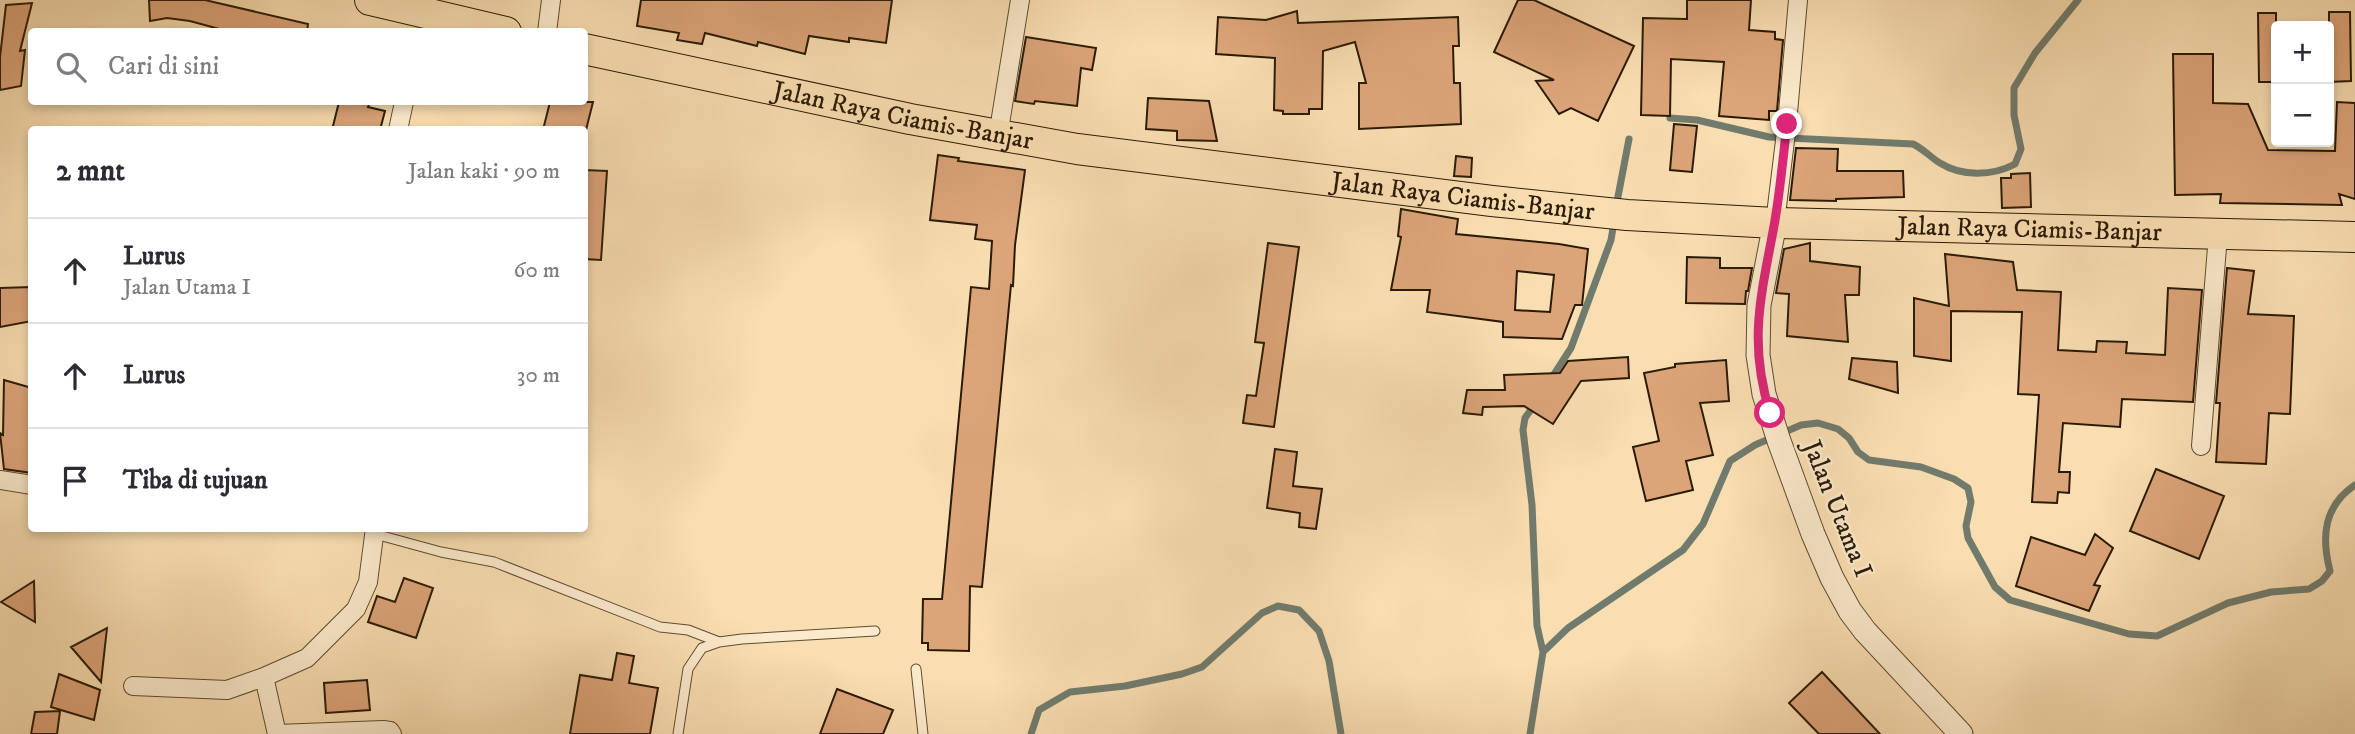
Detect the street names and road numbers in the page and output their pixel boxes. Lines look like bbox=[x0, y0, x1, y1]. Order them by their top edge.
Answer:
street label: Jalan Raya Ciamis-Banjar bbox=[768, 73, 1036, 157]
street label: Jalan Raya Ciamis-Banjar bbox=[1328, 164, 1596, 228]
street label: Jalan Raya Ciamis-Banjar bbox=[1895, 209, 2163, 249]
street label: Jalan Utama I bbox=[1794, 434, 1879, 582]

